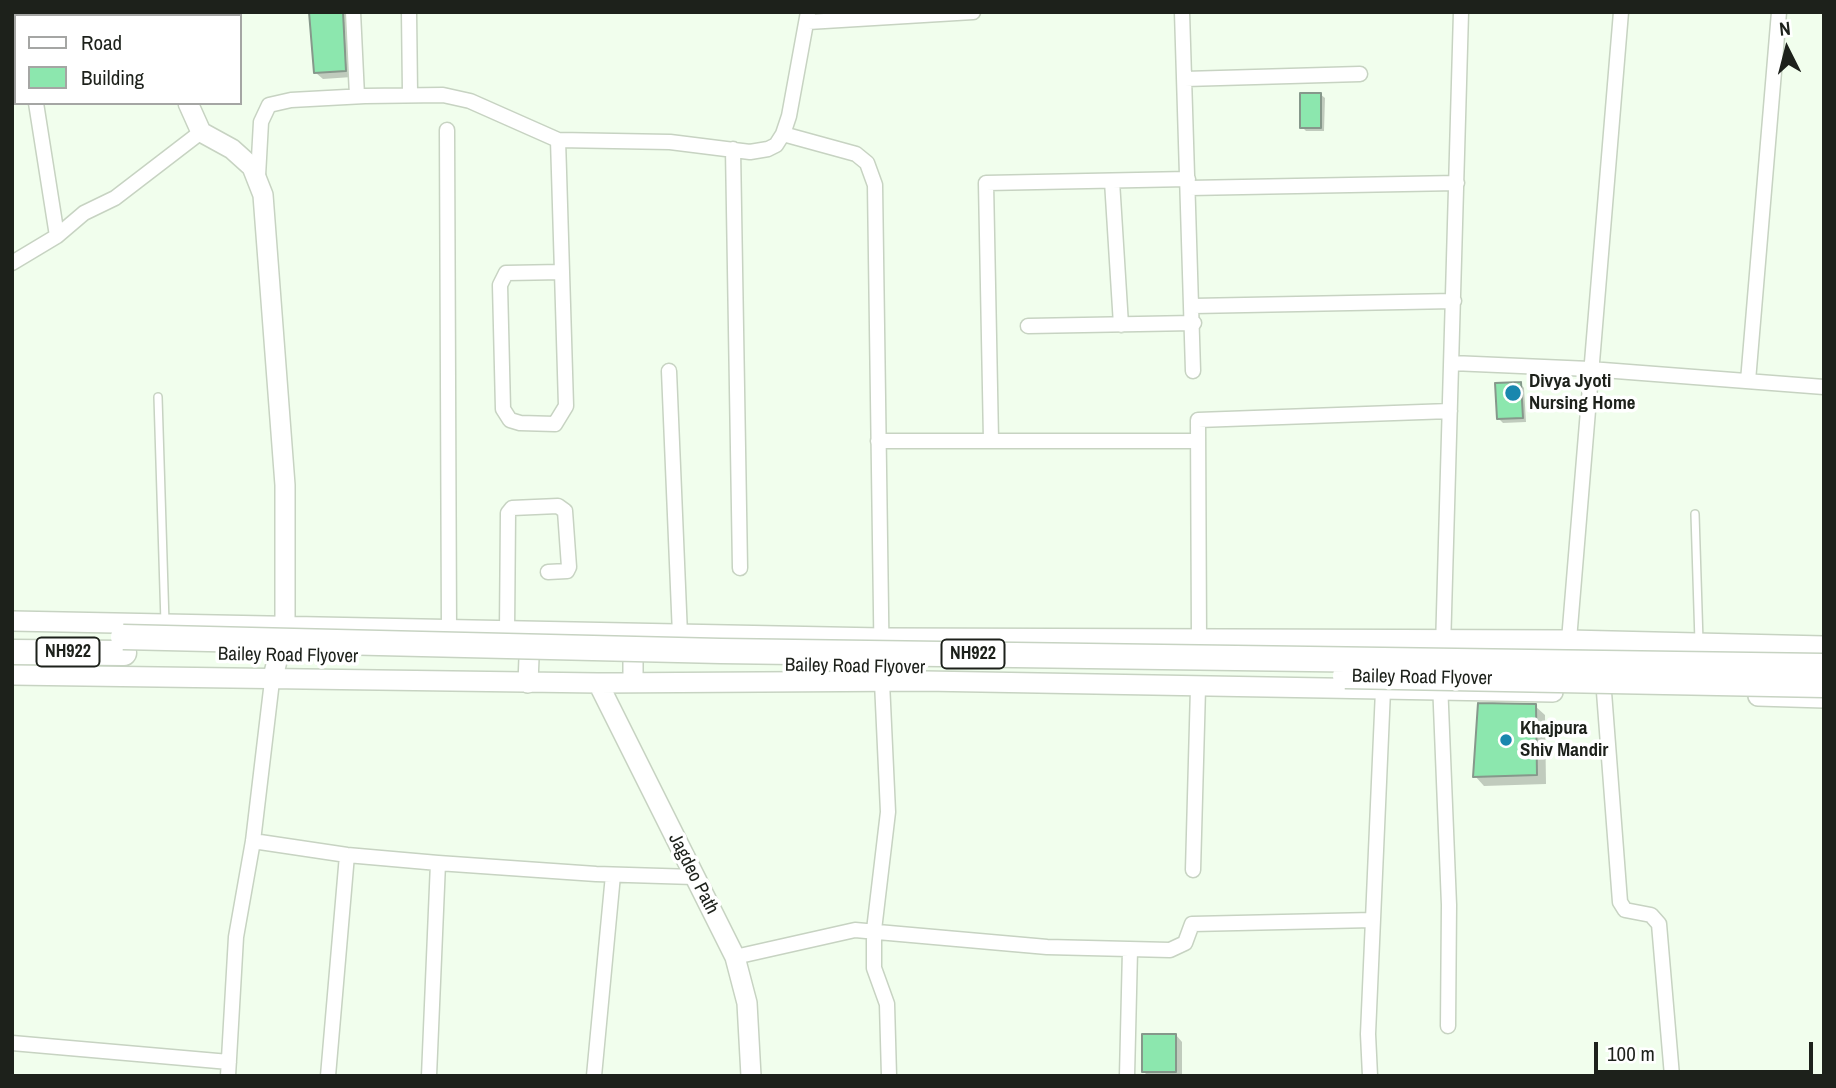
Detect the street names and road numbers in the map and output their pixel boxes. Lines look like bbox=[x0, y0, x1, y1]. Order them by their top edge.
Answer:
road number: NH922 bbox=[36, 638, 100, 666]
road number: NH922 bbox=[942, 640, 1004, 668]
street label: Bailey Road Flyover bbox=[218, 643, 358, 669]
street label: Bailey Road Flyover bbox=[785, 654, 925, 680]
street label: Bailey Road Flyover bbox=[1352, 665, 1492, 691]
street label: Jagdeo Path bbox=[663, 830, 723, 918]

